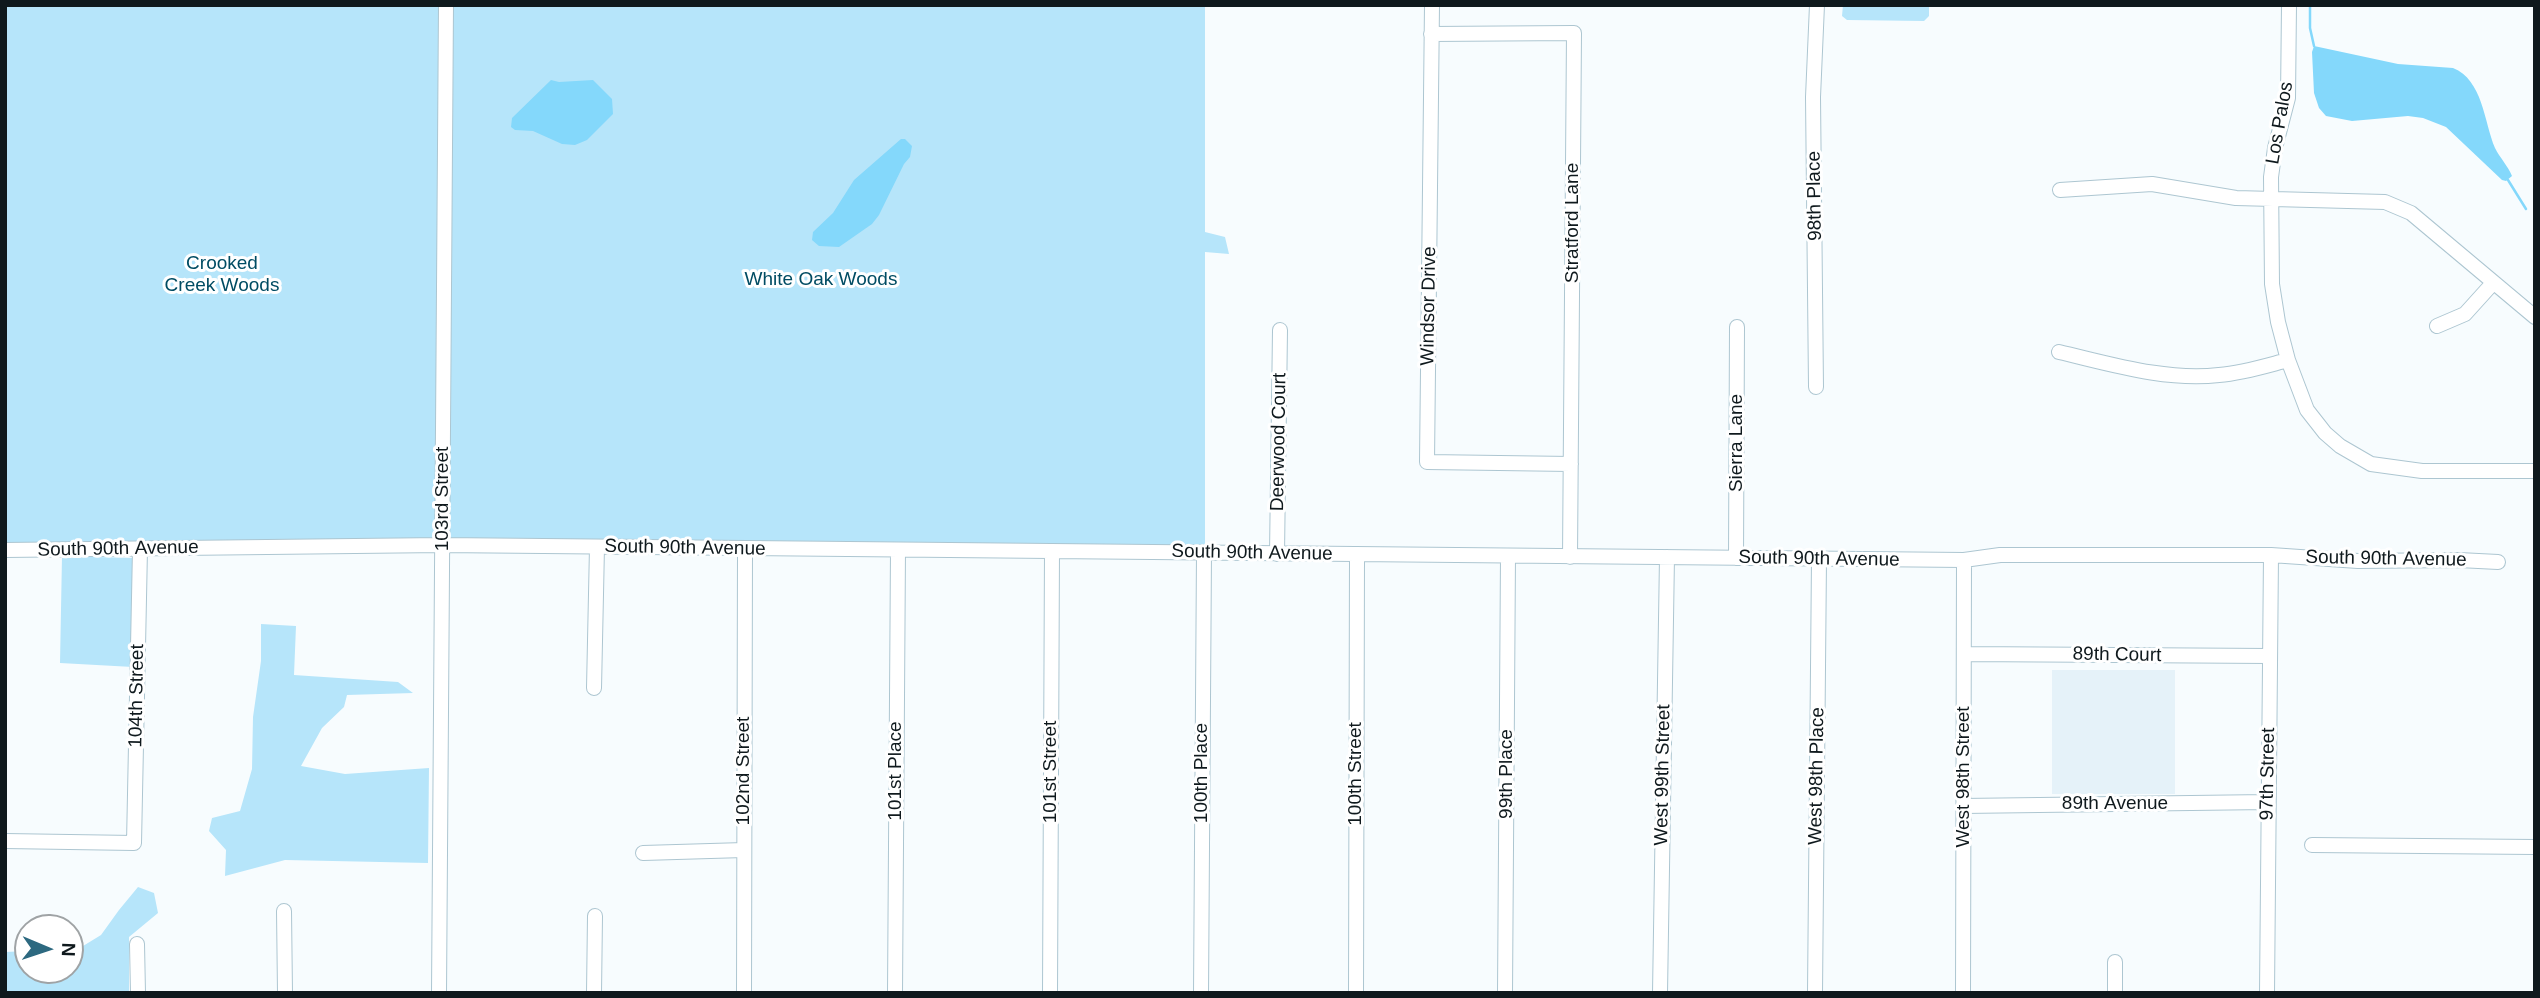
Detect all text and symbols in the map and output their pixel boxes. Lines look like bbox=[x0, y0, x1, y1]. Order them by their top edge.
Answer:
street label: Los Palos bbox=[2262, 80, 2298, 166]
street label: 98th Place bbox=[1803, 151, 1827, 241]
street label: Stratford Lane bbox=[1562, 163, 1584, 283]
street label: Windsor Drive bbox=[1417, 246, 1441, 366]
park label: Crooked Creek Woods bbox=[165, 253, 279, 297]
park label: White Oak Woods bbox=[745, 269, 897, 291]
street label: Deerwood Court bbox=[1266, 373, 1292, 511]
street label: Sierra Lane bbox=[1726, 394, 1748, 492]
street label: 103rd Street bbox=[432, 447, 454, 551]
street label: South 90th Avenue bbox=[604, 535, 766, 561]
street label: South 90th Avenue bbox=[37, 536, 199, 562]
street label: South 90th Avenue bbox=[1171, 540, 1333, 566]
street label: South 90th Avenue bbox=[1738, 546, 1900, 572]
street label: South 90th Avenue bbox=[2305, 546, 2467, 572]
street label: 89th Court bbox=[2072, 643, 2162, 667]
street label: 104th Street bbox=[125, 644, 149, 748]
street label: West 99th Street bbox=[1650, 704, 1676, 846]
street label: West 98th Street bbox=[1953, 706, 1975, 848]
street label: West 98th Place bbox=[1804, 707, 1830, 845]
street label: 102nd Street bbox=[733, 717, 755, 825]
street label: 101st Place bbox=[885, 721, 907, 821]
street label: 101st Street bbox=[1040, 721, 1062, 823]
street label: 100th Street bbox=[1345, 722, 1367, 826]
street label: 100th Place bbox=[1191, 723, 1213, 823]
street label: 97th Street bbox=[2256, 727, 2280, 821]
street label: 99th Place bbox=[1496, 729, 1518, 819]
street label: 89th Avenue bbox=[2062, 793, 2168, 815]
north arrow bbox=[14, 914, 84, 984]
text: N bbox=[58, 942, 79, 957]

